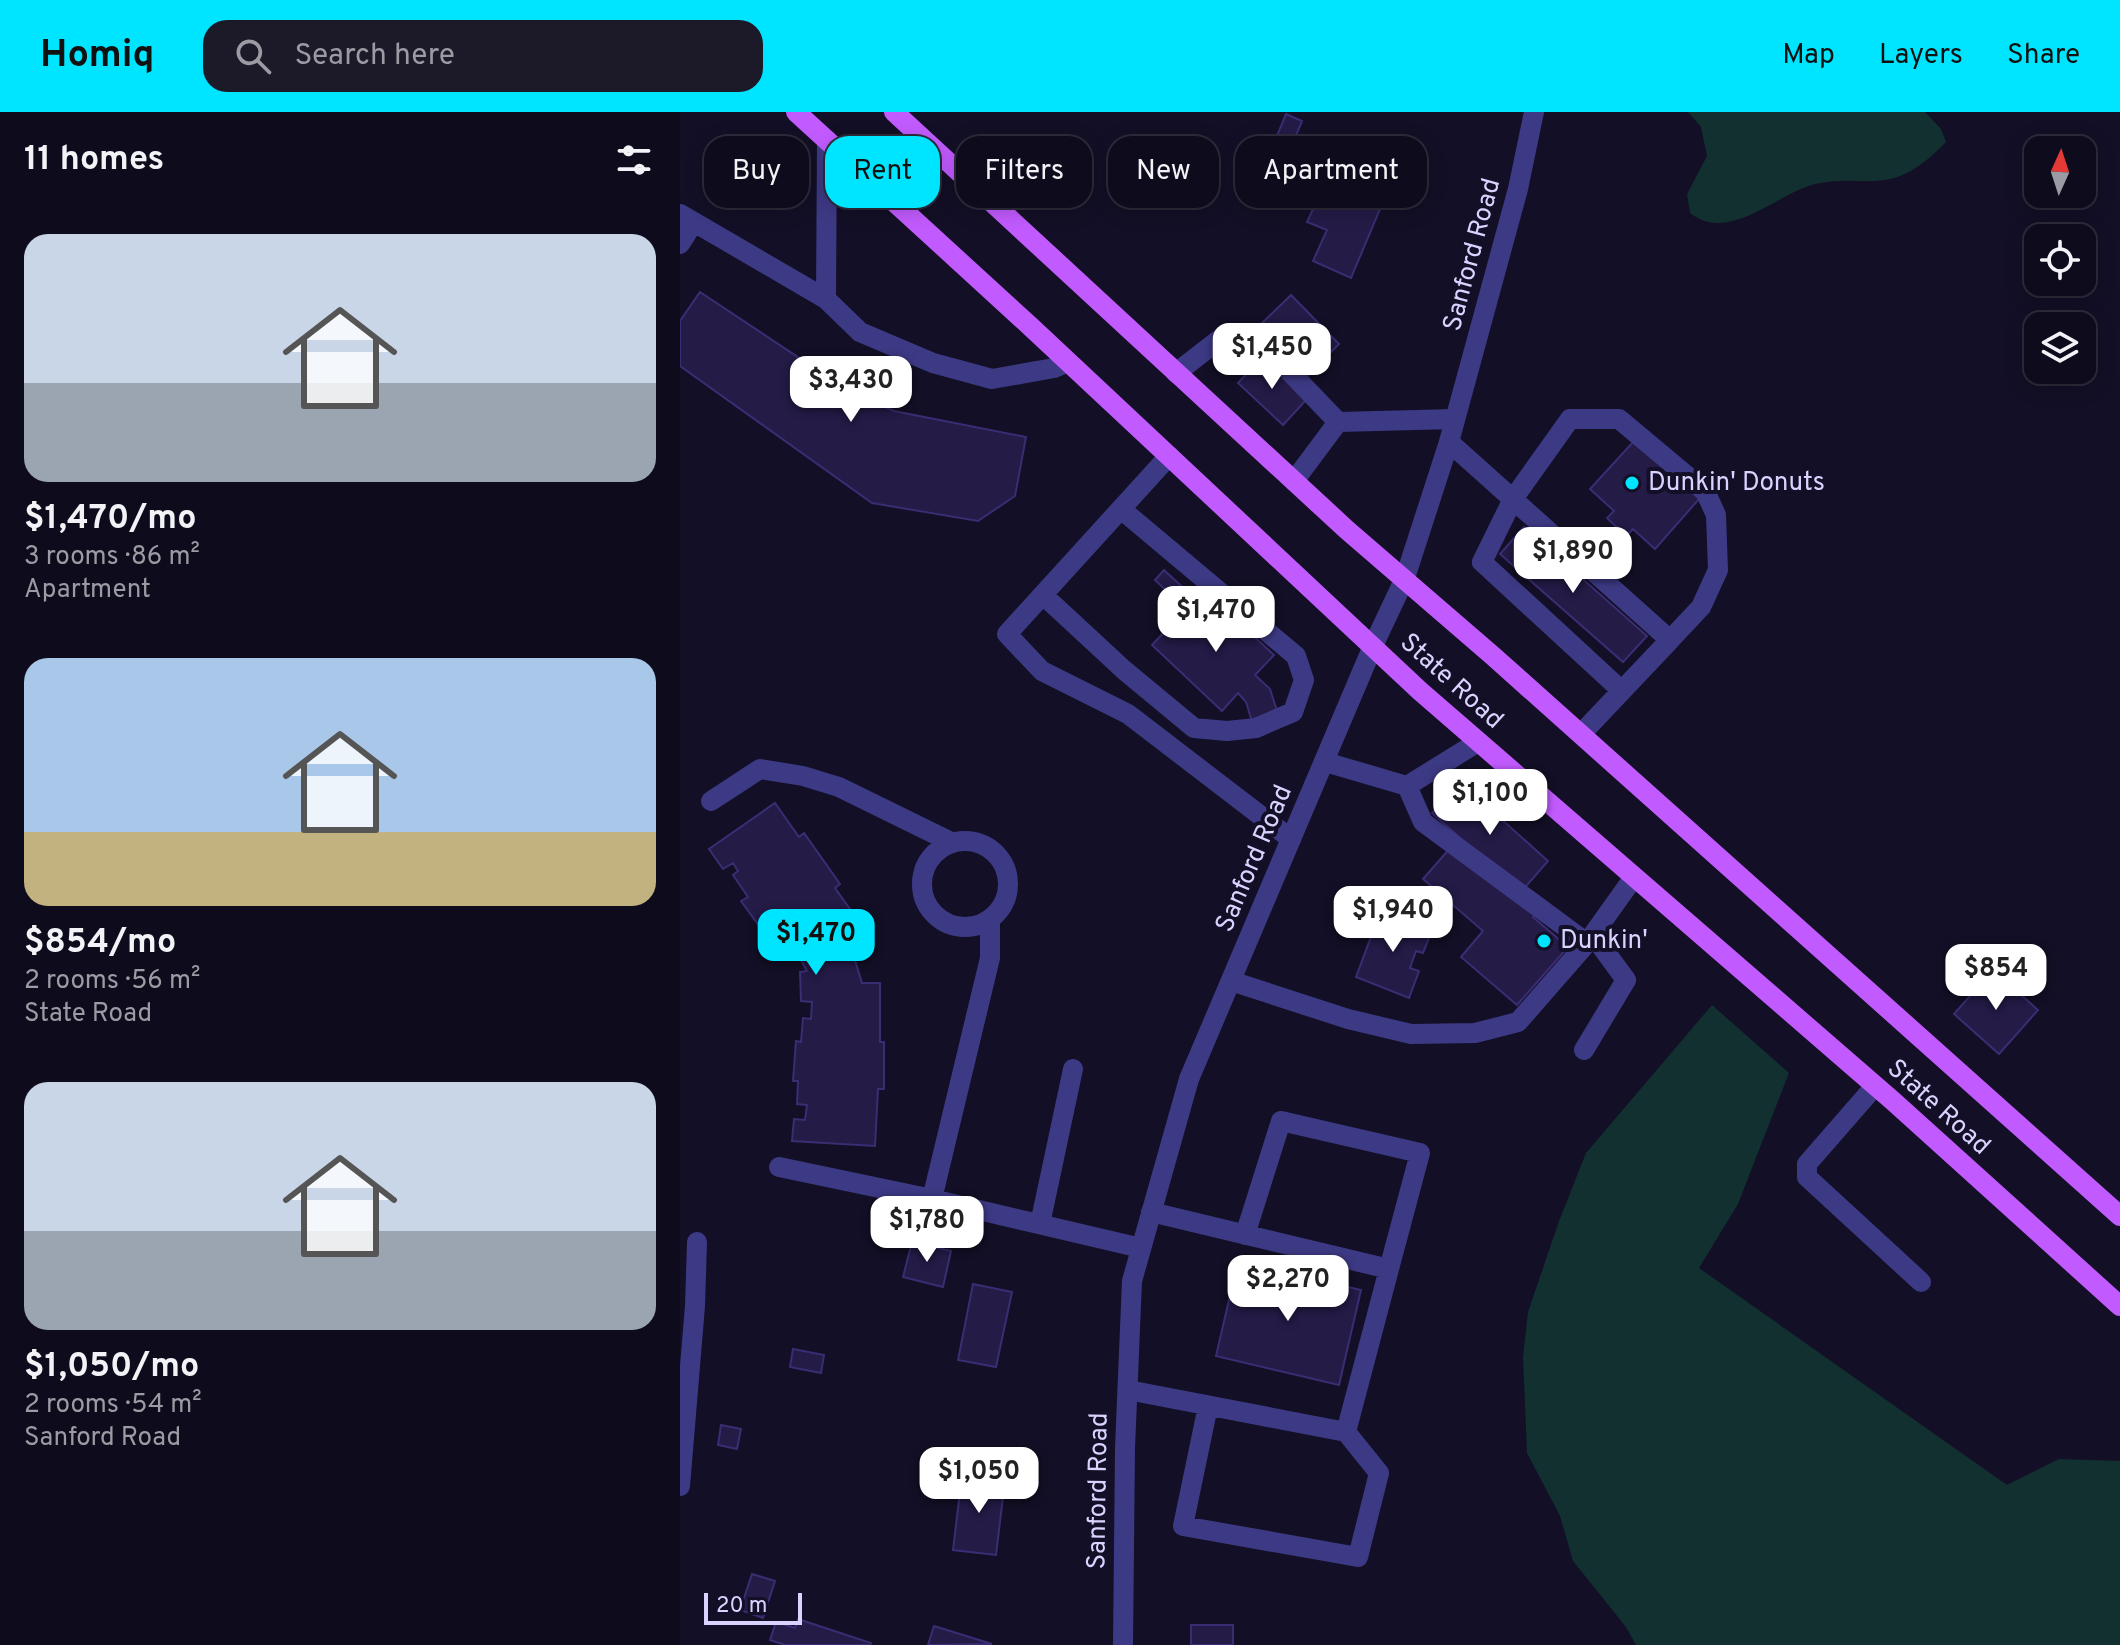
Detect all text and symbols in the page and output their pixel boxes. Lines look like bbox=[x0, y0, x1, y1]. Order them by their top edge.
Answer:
search box bbox=[203, 20, 763, 92]
text: Homiq bbox=[40, 32, 155, 81]
icon: search bbox=[231, 34, 275, 78]
text: Search here bbox=[295, 38, 455, 75]
text: Map bbox=[1782, 38, 1835, 74]
text: Layers bbox=[1879, 38, 1963, 74]
text: Share bbox=[2007, 38, 2080, 74]
chip: Buy bbox=[704, 136, 809, 208]
chip: Rent bbox=[825, 136, 940, 208]
chip: Filters bbox=[956, 136, 1092, 208]
chip: New bbox=[1108, 136, 1219, 208]
chip: Apartment bbox=[1235, 136, 1427, 208]
north arrow bbox=[2024, 136, 2096, 208]
map controls bbox=[2024, 136, 2096, 384]
icon: filters bbox=[612, 138, 656, 182]
text: 11 homes bbox=[24, 139, 164, 182]
street label: Sanford Road bbox=[1437, 175, 1509, 335]
button: locate bbox=[2024, 224, 2096, 296]
icon: home bbox=[268, 286, 412, 430]
button: layers bbox=[2024, 312, 2096, 384]
pin: $1,450 bbox=[1207, 323, 1337, 391]
text: $1,450 bbox=[1231, 332, 1313, 365]
pin: $3,430 bbox=[786, 356, 916, 424]
text: $3,430 bbox=[808, 365, 894, 398]
place label: Dunkin' Donuts bbox=[1648, 467, 1825, 500]
marker: Dunkin' Donuts bbox=[1623, 474, 1641, 492]
text: $1,470/mo bbox=[24, 498, 196, 541]
pin: $1,890 bbox=[1508, 527, 1638, 595]
text: $1,890 bbox=[1532, 536, 1614, 569]
text: 3 rooms · 86 m² bbox=[24, 541, 200, 574]
text: Apartment bbox=[24, 574, 151, 607]
pin: $1,470 bbox=[1151, 586, 1281, 654]
text: $1,470 bbox=[1176, 595, 1256, 628]
street label: State Road bbox=[1392, 627, 1510, 737]
icon: home bbox=[268, 710, 412, 854]
pin: $1,100 bbox=[1425, 769, 1555, 837]
text: $1,100 bbox=[1451, 778, 1529, 811]
street label: Sanford Road bbox=[1209, 780, 1301, 938]
pin: $1,940 bbox=[1328, 886, 1458, 954]
text: $1,940 bbox=[1352, 895, 1434, 928]
pin: $1,470 bbox=[751, 909, 881, 977]
text: $1,470 bbox=[776, 918, 856, 951]
text: $854/mo bbox=[24, 922, 176, 965]
place label: Dunkin' bbox=[1560, 925, 1648, 958]
marker: Dunkin' bbox=[1535, 932, 1553, 950]
pin: $854 bbox=[1949, 944, 2043, 1012]
text: $854 bbox=[1963, 953, 2029, 986]
text: 2 rooms · 56 m² bbox=[24, 965, 200, 998]
text: State Road bbox=[24, 998, 152, 1031]
street label: State Road bbox=[1879, 1053, 1997, 1163]
icon: home bbox=[268, 1134, 412, 1278]
pin: $1,780 bbox=[862, 1196, 992, 1264]
text: $1,780 bbox=[889, 1205, 965, 1238]
pin: $2,270 bbox=[1223, 1255, 1353, 1323]
text: $2,270 bbox=[1246, 1264, 1330, 1297]
text: $1,050/mo bbox=[24, 1346, 199, 1389]
text: 2 rooms · 54 m² bbox=[24, 1389, 202, 1422]
street label: Sanford Road bbox=[1081, 1412, 1117, 1570]
text: Sanford Road bbox=[24, 1422, 181, 1455]
pin: $1,050 bbox=[914, 1447, 1044, 1515]
text: $1,050 bbox=[938, 1456, 1020, 1489]
scale bar bbox=[704, 1589, 802, 1625]
text: 20 m bbox=[716, 1593, 767, 1620]

